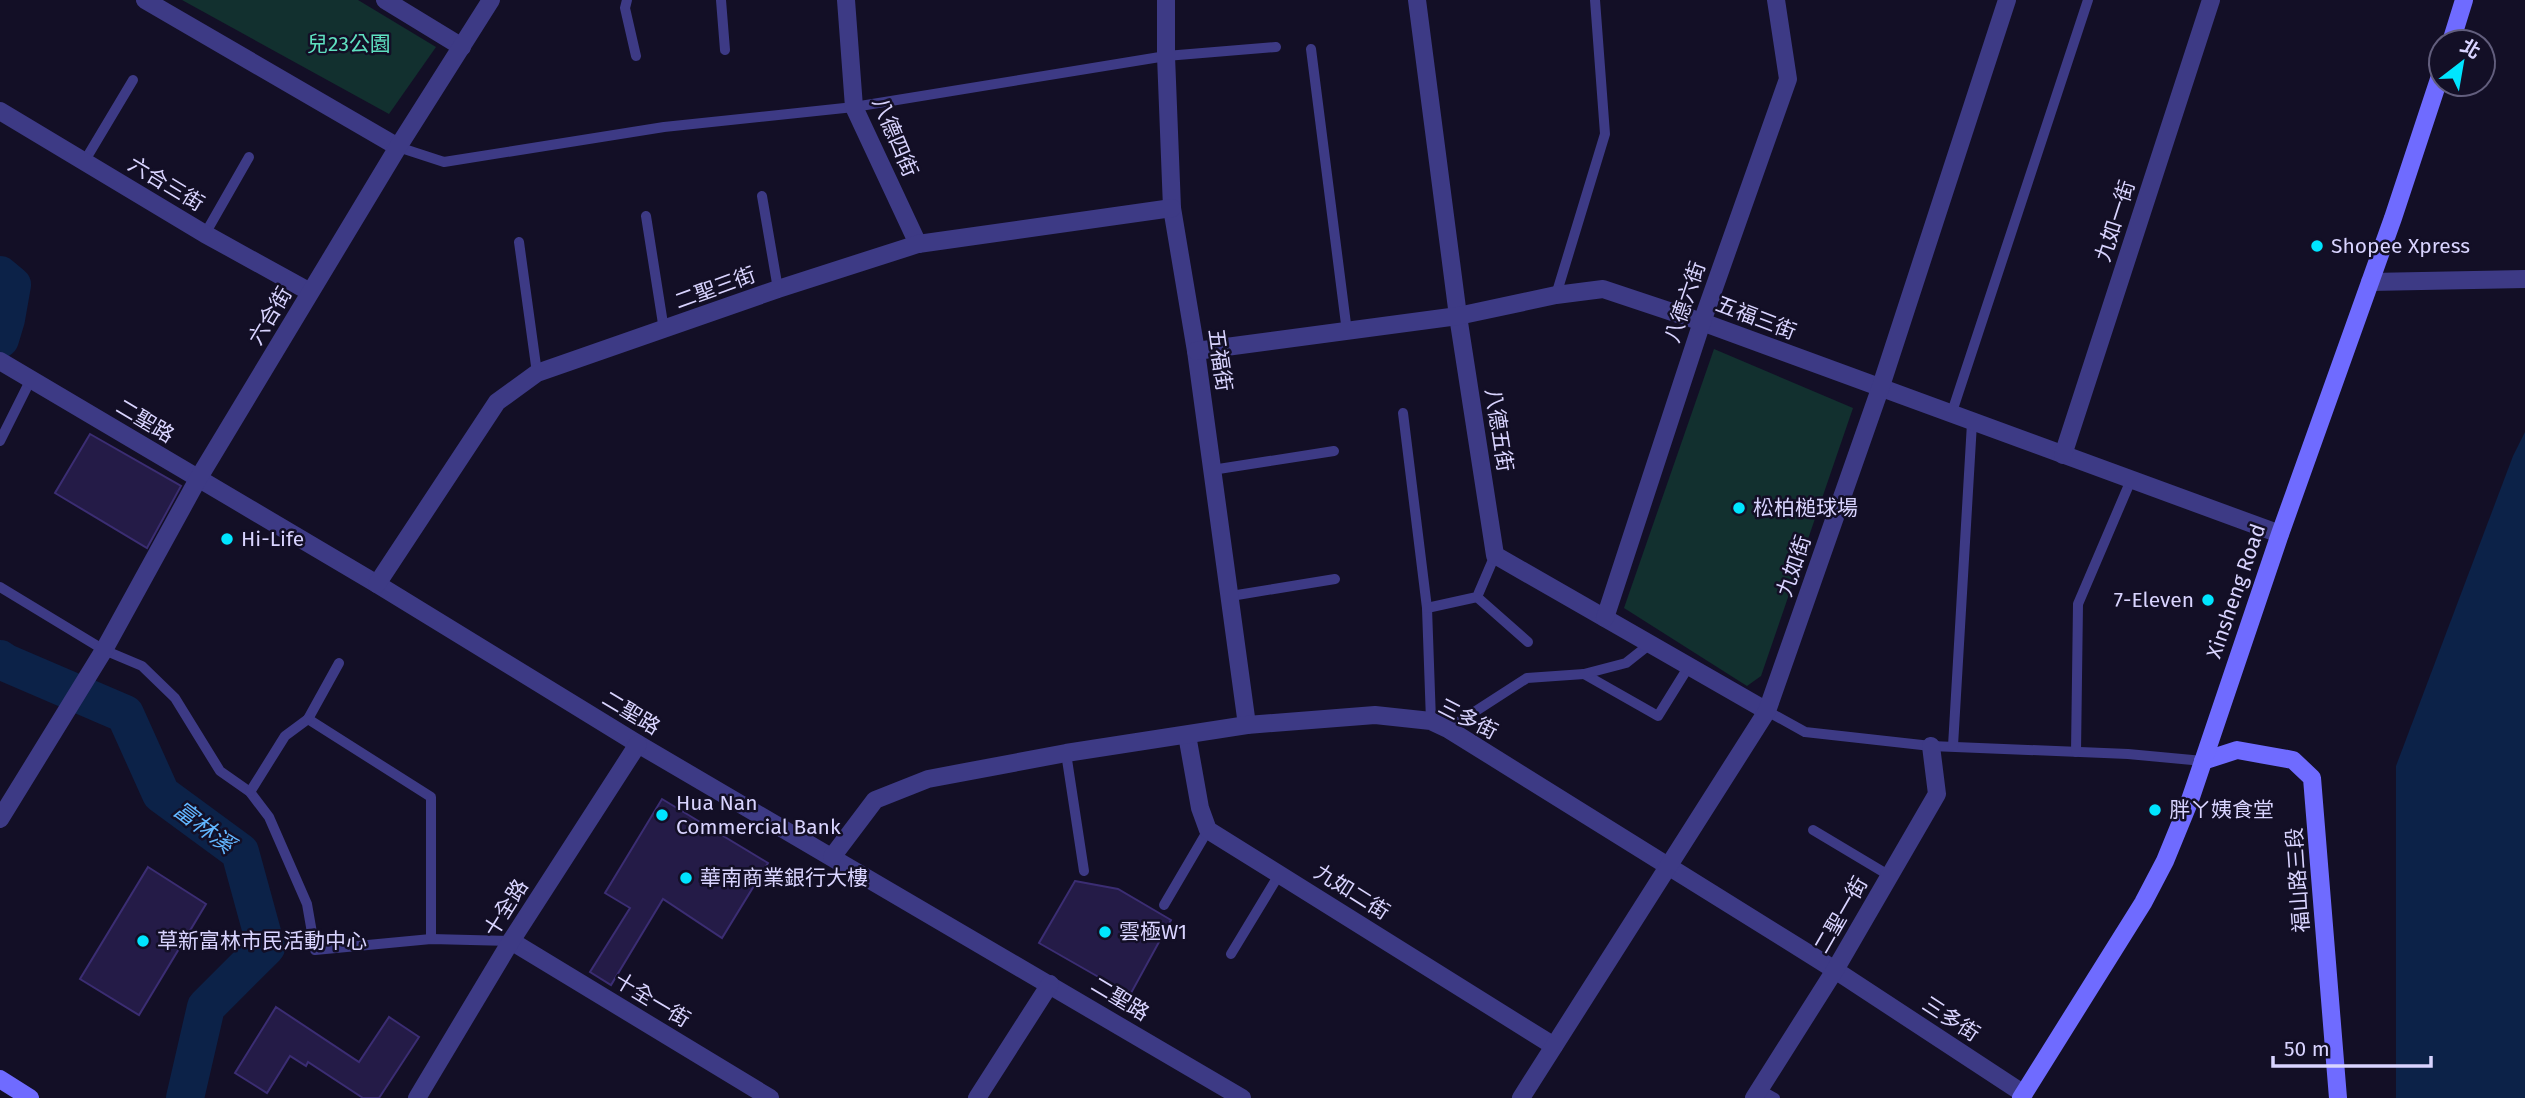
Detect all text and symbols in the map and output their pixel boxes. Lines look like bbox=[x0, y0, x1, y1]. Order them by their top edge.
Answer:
north arrow bbox=[2427, 28, 2497, 98]
park label: 兒23公園 bbox=[307, 31, 391, 57]
text: 北 bbox=[2456, 34, 2485, 64]
street label: 八德四街 bbox=[867, 93, 923, 181]
street label: 六合三街 bbox=[123, 151, 209, 217]
street label: 九如一街 bbox=[2090, 177, 2140, 265]
place label: Shopee Xpress bbox=[2331, 233, 2470, 259]
marker: Shopee Xpress bbox=[2309, 238, 2325, 254]
street label: 八德六街 bbox=[1659, 258, 1711, 346]
street label: 二聖三街 bbox=[671, 261, 759, 315]
street label: 六合街 bbox=[243, 282, 297, 350]
street label: 五福三街 bbox=[1712, 291, 1800, 345]
street label: 五福街 bbox=[1203, 327, 1237, 393]
street label: 八德五街 bbox=[1480, 386, 1518, 474]
street label: 二聖路 bbox=[111, 394, 179, 448]
place label: 松柏槌球場 bbox=[1753, 495, 1858, 521]
marker: 松柏槌球場 bbox=[1731, 500, 1747, 516]
street label: Xinsheng Road bbox=[2201, 520, 2271, 662]
place label: Hi-Life bbox=[241, 526, 304, 552]
marker: Hi-Life bbox=[219, 531, 235, 547]
street label: 九如街 bbox=[1771, 532, 1817, 600]
place label: 7-Eleven bbox=[2114, 587, 2194, 613]
marker: 7-Eleven bbox=[2200, 592, 2216, 608]
street label: 二聖路 bbox=[597, 686, 665, 740]
street label: 三多街 bbox=[1434, 693, 1502, 745]
place label: Hua Nan Commercial Bank bbox=[676, 790, 841, 840]
water label: 富林溪 bbox=[168, 795, 242, 861]
place label: 胖ㄚ姨食堂 bbox=[2169, 797, 2274, 823]
marker: 胖ㄚ姨食堂 bbox=[2147, 802, 2163, 818]
marker: Hua Nan Commercial Bank bbox=[654, 807, 670, 823]
street label: 福山路三段 bbox=[2281, 827, 2315, 933]
street label: 九如二街 bbox=[1309, 859, 1395, 925]
place label: 華南商業銀行大樓 bbox=[700, 865, 868, 891]
marker: 華南商業銀行大樓 bbox=[678, 870, 694, 886]
street label: 二聖一街 bbox=[1809, 872, 1873, 958]
street label: 十全路 bbox=[478, 874, 534, 942]
place label: 雲極W1 bbox=[1119, 919, 1187, 945]
marker: 雲極W1 bbox=[1097, 924, 1113, 940]
place label: 草新富林市民活動中心 bbox=[157, 928, 367, 954]
marker: 草新富林市民活動中心 bbox=[135, 933, 151, 949]
street label: 十全一街 bbox=[609, 967, 695, 1033]
street label: 二聖路 bbox=[1086, 972, 1154, 1026]
street label: 三多街 bbox=[1918, 991, 1984, 1047]
scale bar bbox=[2273, 1024, 2430, 1068]
text: 50 m bbox=[2284, 1036, 2330, 1062]

